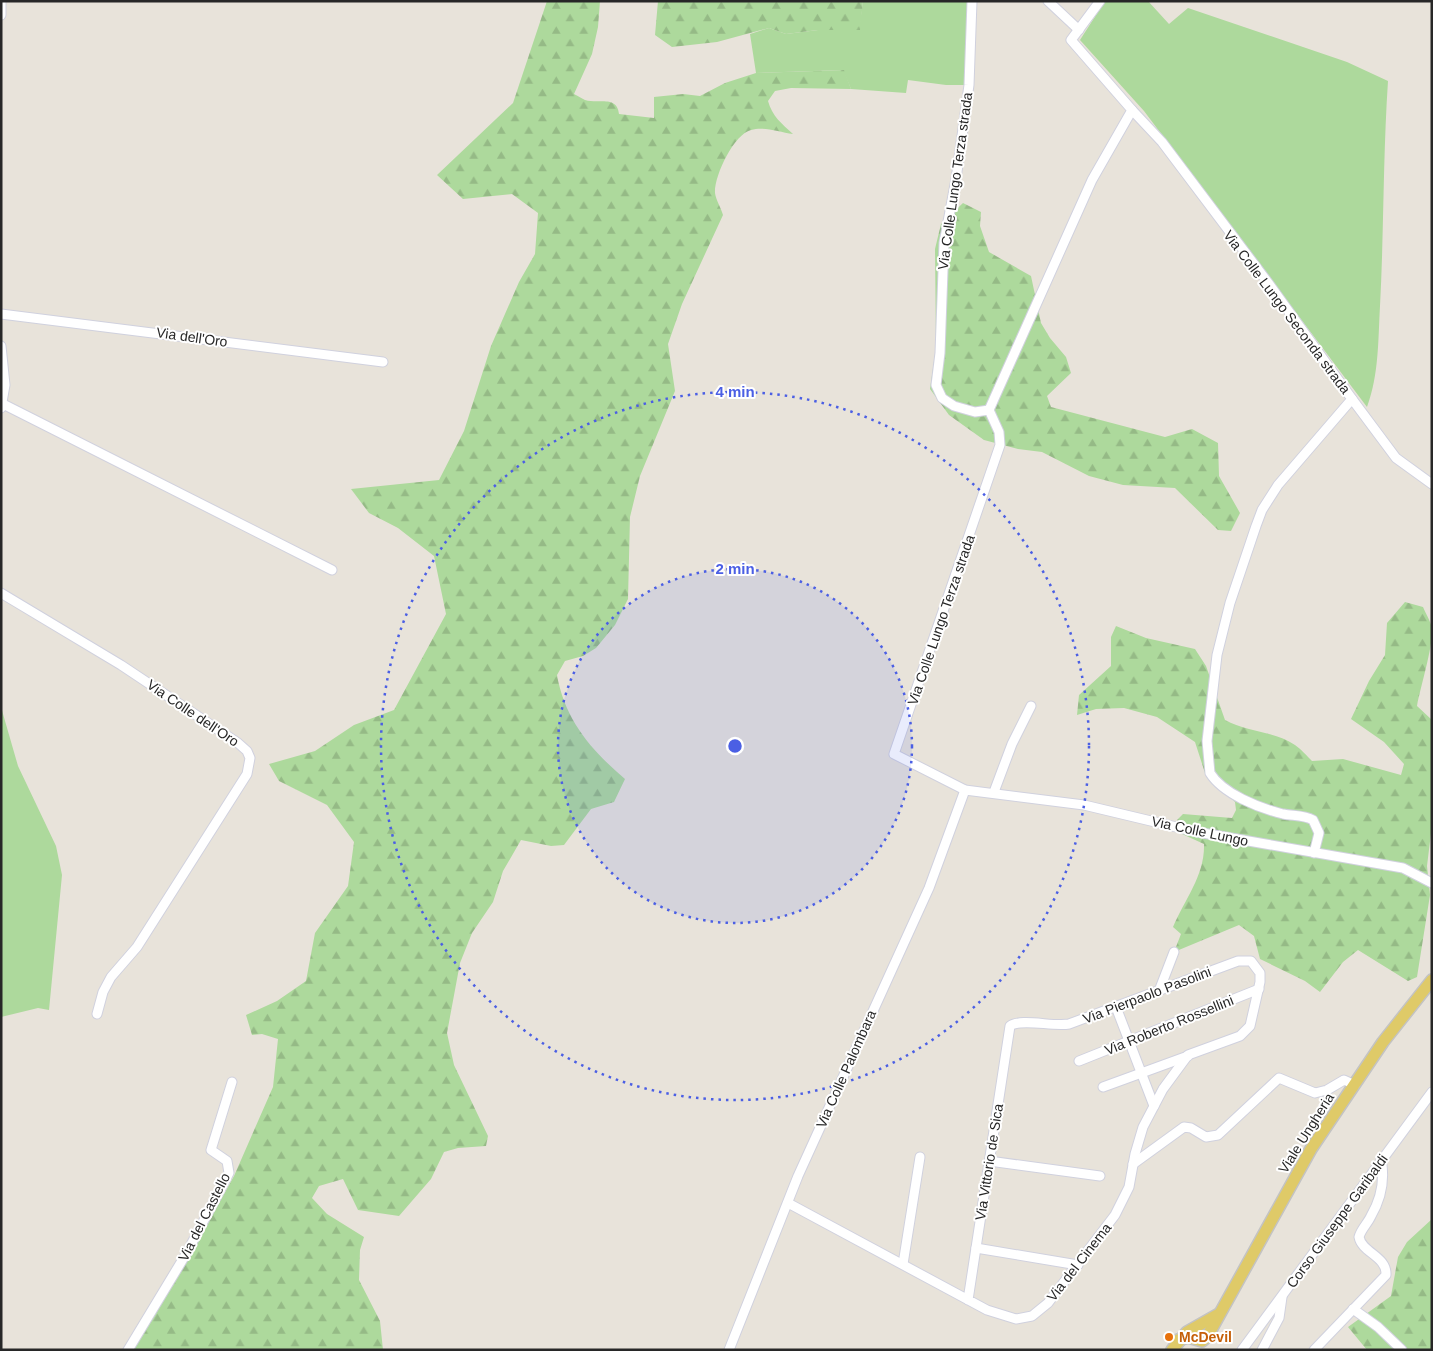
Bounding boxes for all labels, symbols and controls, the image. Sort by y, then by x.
street label: Via Colle Lungo Terza strada [935,91,975,271]
street label: Via Colle Lungo Seconda strada [1220,227,1354,397]
street label: Via dell'Oro [155,324,229,350]
text: 4 min [715,383,755,400]
street label: Via Colle Lungo Terza strada [904,532,978,707]
text: 2 min [715,560,755,577]
street label: Via Colle dell'Oro [144,676,242,750]
centre of rings [726,737,744,755]
street label: Via Colle Lungo [1150,813,1250,849]
street label: Via Pierpaolo Pasolini [1081,963,1213,1027]
street label: Via Roberto Rossellini [1102,992,1236,1058]
street label: Via Colle Palombara [813,1007,879,1130]
street label: Viale Ungheria [1275,1090,1337,1176]
street label: Via Vittorio de Sica [972,1102,1006,1221]
street label: Corso Giuseppe Garibaldi [1283,1151,1391,1291]
street label: Via del Castello [175,1170,233,1264]
street label: Via del Cinema [1044,1220,1115,1304]
place label: McDevil [1179,1329,1232,1345]
marker: McDevil [1163,1331,1175,1343]

